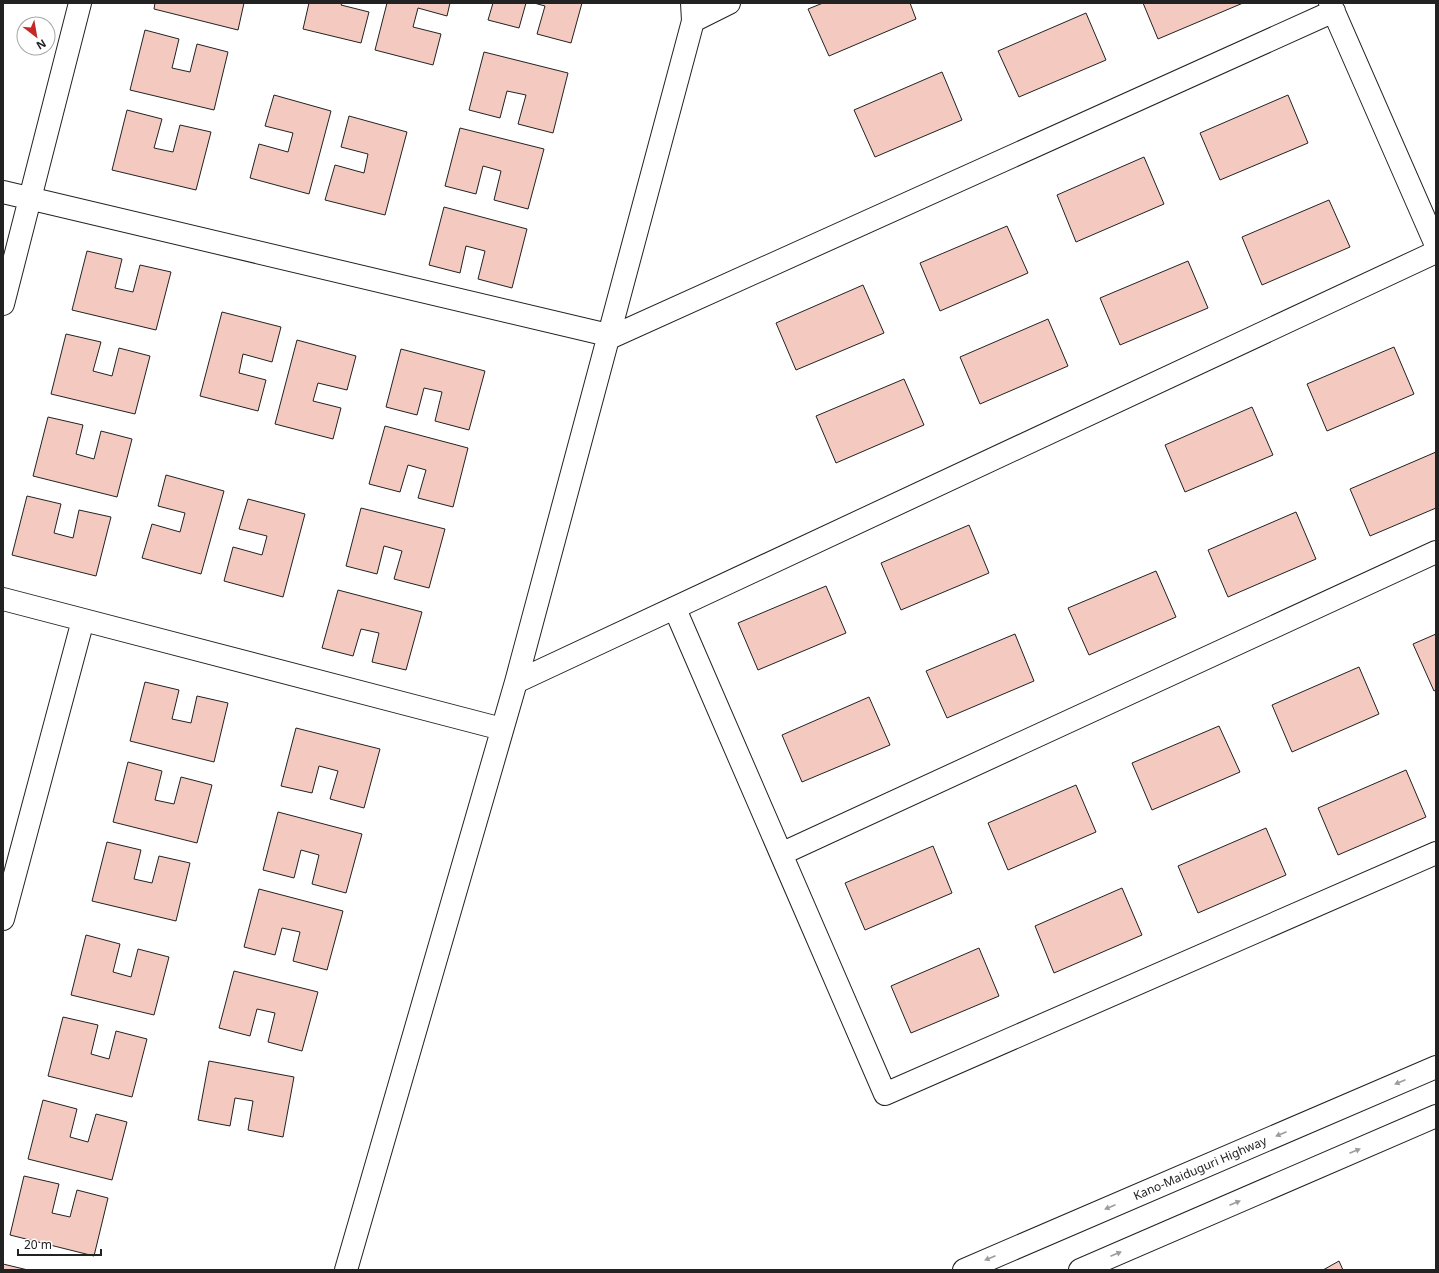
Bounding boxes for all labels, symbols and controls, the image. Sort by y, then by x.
north arrow [16,16,56,56]
text: N [34,36,49,54]
one-way arrow [1395,1079,1406,1085]
one-way arrow [1274,1131,1286,1137]
street label: Kano-Maiduguri Highway [1131,1132,1270,1204]
one-way arrow [1349,1148,1360,1154]
one-way arrow [1230,1200,1241,1206]
one-way arrow [1104,1204,1115,1210]
scale bar [18,1231,101,1257]
text: 20 m [24,1236,52,1253]
one-way arrow [1110,1251,1122,1258]
one-way arrow [984,1256,996,1262]

